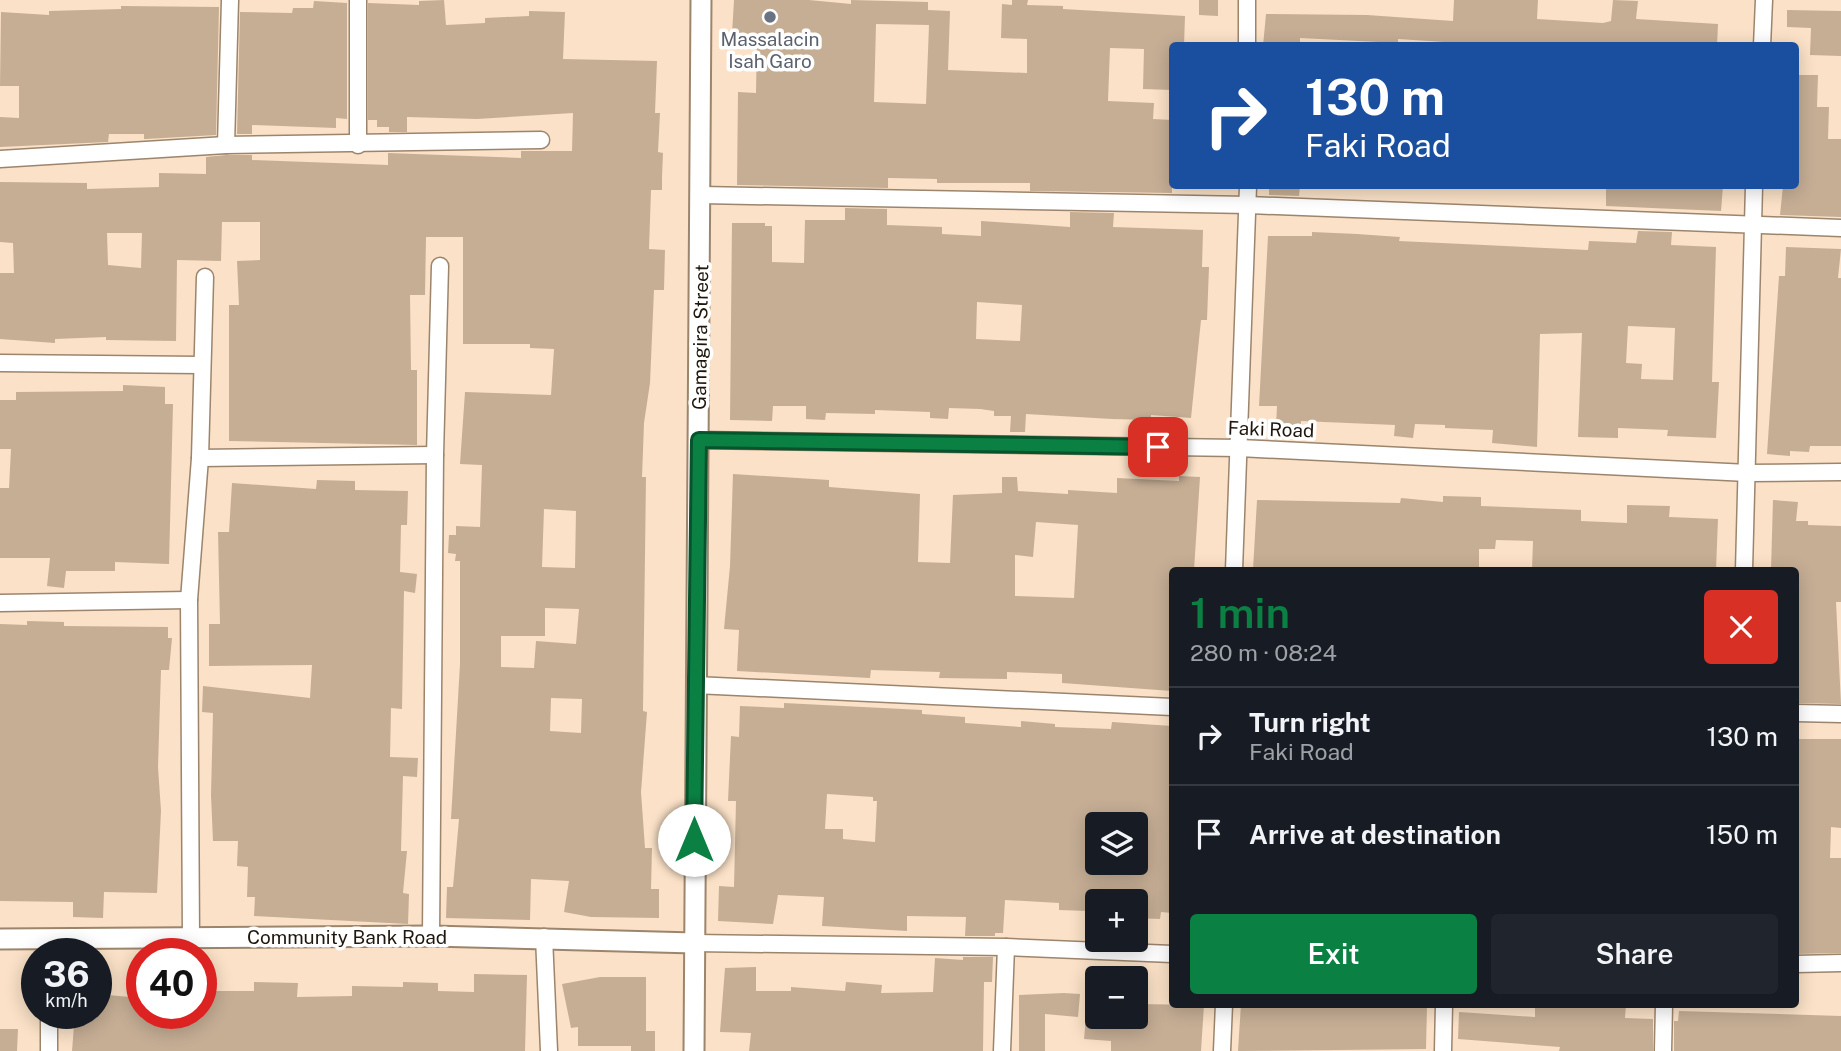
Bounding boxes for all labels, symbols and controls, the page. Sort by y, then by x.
marker: Massalacin Isah Garo [762,9,778,25]
place label: Massalacin Isah Garo [720,28,820,72]
text: 130 m [1305,68,1445,126]
icon: right [1190,70,1281,161]
text: Faki Road [1305,127,1451,164]
street label: Gamagira Street [688,264,712,410]
street label: Faki Road [1227,416,1315,442]
pin [1128,417,1188,477]
icon: arrive [1139,428,1177,466]
text: 1 min [1190,588,1290,637]
button: close [1704,590,1778,664]
text: 280 m · 08:24 [1190,639,1337,666]
text: Turn right [1249,707,1371,738]
icon: right [1190,717,1228,755]
text: 130 m [1706,721,1778,752]
text: Faki Road [1249,738,1354,765]
position arrow [657,803,731,877]
map controls [1085,812,1148,1029]
button: layers [1085,812,1148,875]
icon: arrive [1190,815,1228,853]
text: Arrive at destination [1249,819,1501,850]
text: 150 m [1706,819,1778,850]
button: + [1085,889,1148,952]
button: Exit [1190,914,1477,994]
button: Share [1491,914,1778,994]
street label: Community Bank Road [247,926,447,948]
speed limit sign: 40 [126,938,217,1029]
text: 36 [43,954,90,995]
button: − [1085,966,1148,1029]
text: km/h [45,990,88,1011]

